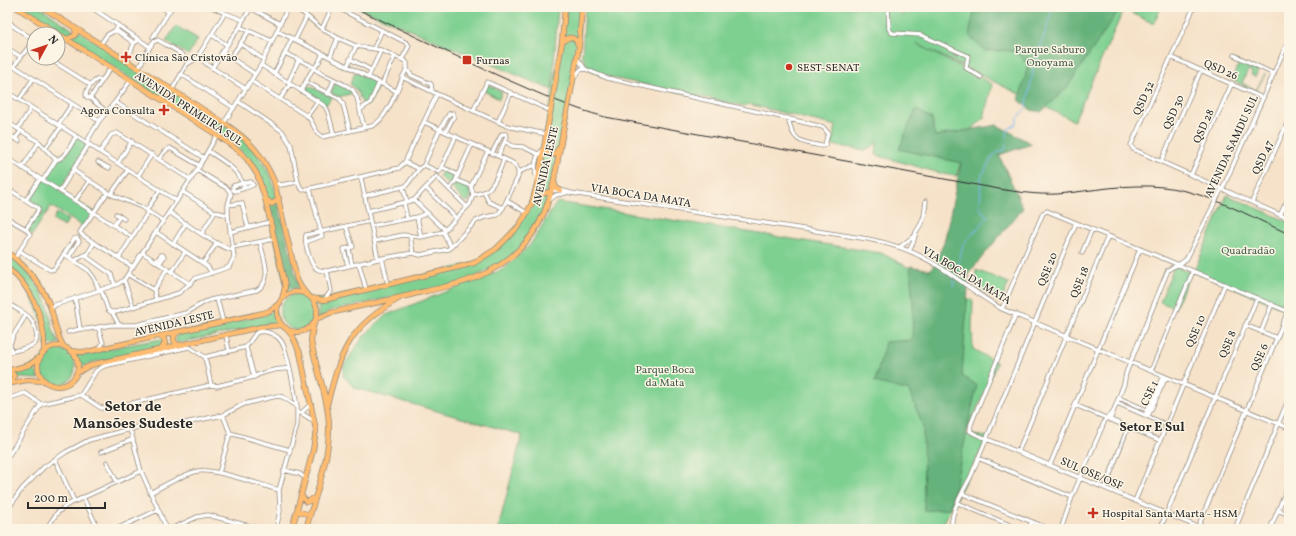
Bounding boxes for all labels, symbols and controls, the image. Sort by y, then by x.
north arrow [26,26,66,66]
text: N [44,33,61,48]
park label: Parque Saburo Onoyama [1015,43,1085,71]
marker: Clínica São Cristovão [120,51,132,63]
place label: Clínica São Cristovão [135,51,237,66]
marker: Furnas [461,54,473,66]
place label: Furnas [476,54,510,69]
street label: QSD 26 [1201,56,1240,84]
place label: SEST-SENAT [797,61,860,76]
marker: SEST-SENAT [784,62,794,72]
street label: AVENIDA PRIMEIRA SUL [131,69,245,150]
street label: QSD 32 [1130,79,1159,118]
street label: QSD 30 [1160,93,1189,132]
street label: AVENIDA SAMDU SUL [1202,93,1263,200]
place label: Agora Consulta [80,104,156,119]
marker: Agora Consulta [158,104,170,116]
street label: QSD 28 [1190,107,1219,146]
street label: AVENIDA LESTE [530,125,563,208]
street label: QSD 47 [1249,138,1278,177]
street label: VIA BOCA DA MATA [589,181,692,212]
street label: VIA BOCA DA MATA [919,244,1014,309]
park label: Quadradão [1221,244,1275,259]
street label: QSE 20 [1035,250,1062,289]
street label: QSE 18 [1067,264,1094,301]
street label: AVENIDA LESTE [133,308,216,341]
street label: QSE 10 [1183,313,1210,350]
street label: QSE 8 [1216,328,1241,361]
street label: QSE 6 [1248,341,1273,374]
park label: Parque Boca da Mata [635,363,695,391]
street label: CSE 1 [1138,379,1163,409]
district label: Setor de Mansões Sudeste [73,397,193,435]
district label: Setor E Sul [1119,419,1185,437]
street label: SUL OSE/OSF [1058,454,1125,494]
scale bar [28,484,105,510]
text: 200 m [34,491,68,507]
marker: Hospital Santa Marta - HSM [1087,507,1099,519]
place label: Hospital Santa Marta - HSM [1102,507,1238,522]

